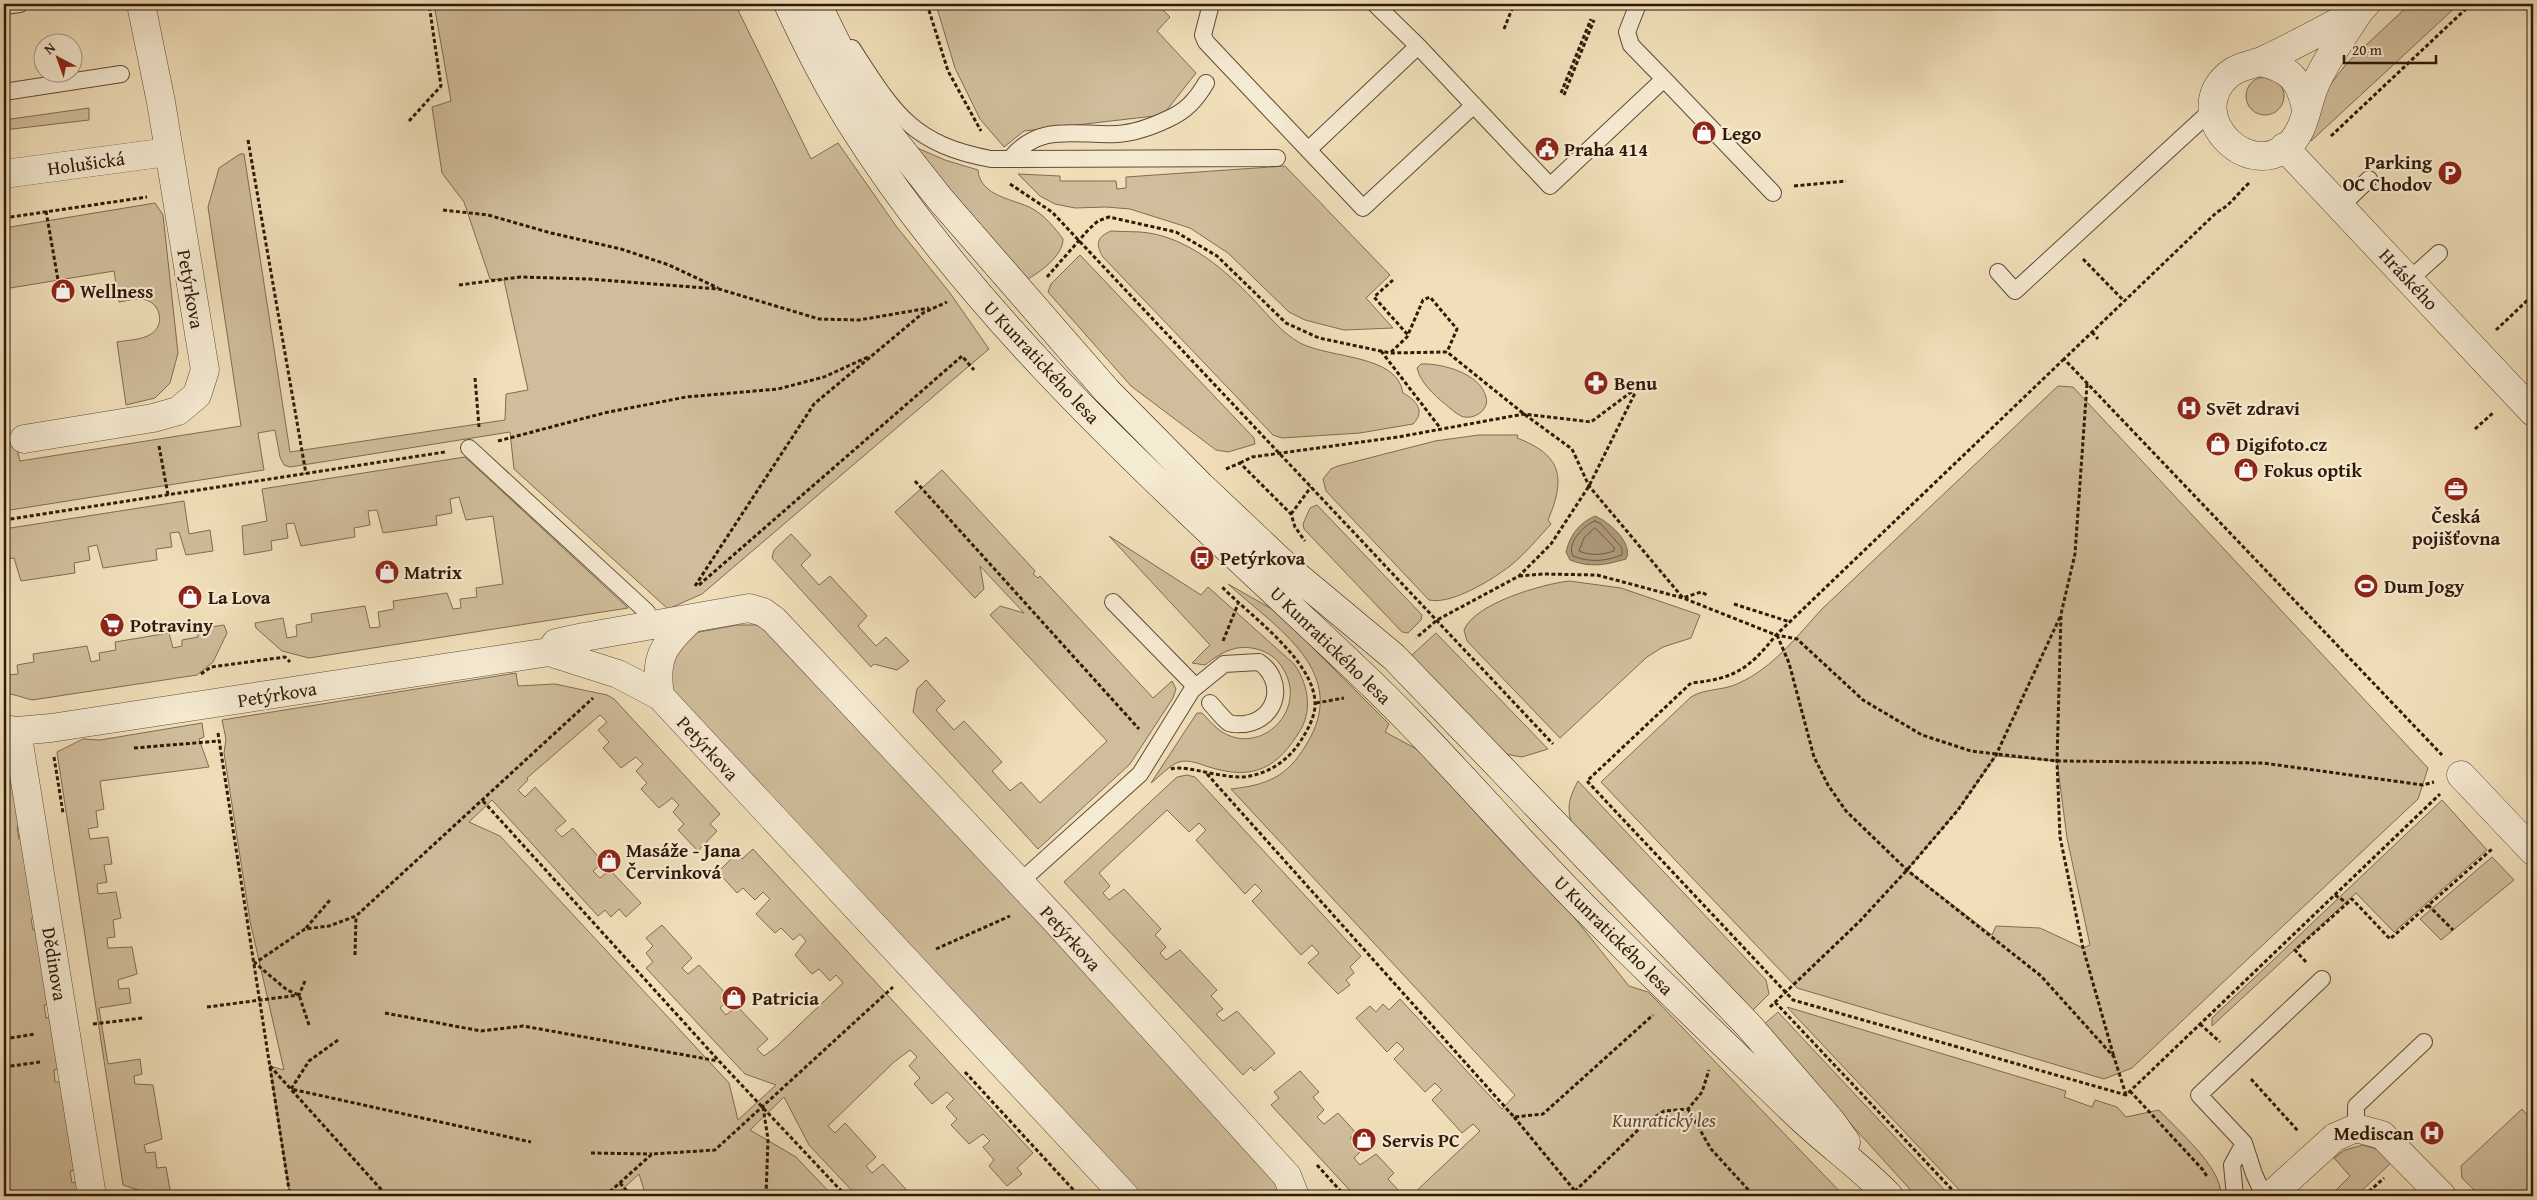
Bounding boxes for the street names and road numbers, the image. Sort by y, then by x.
street label: Holušická [46,144,126,182]
street label: Hráského [2373,242,2445,316]
street label: Petýrkova [170,247,212,331]
street label: U Kunratického lesa [977,294,1107,430]
street label: U Kunratického lesa [1264,579,1398,711]
street label: Petýrkova [235,674,319,714]
street label: Petýrkova [671,709,745,787]
street label: U Kunratického lesa [1548,869,1680,1001]
street label: Petýrkova [1034,899,1108,977]
street label: Dědinova [35,925,75,1003]

